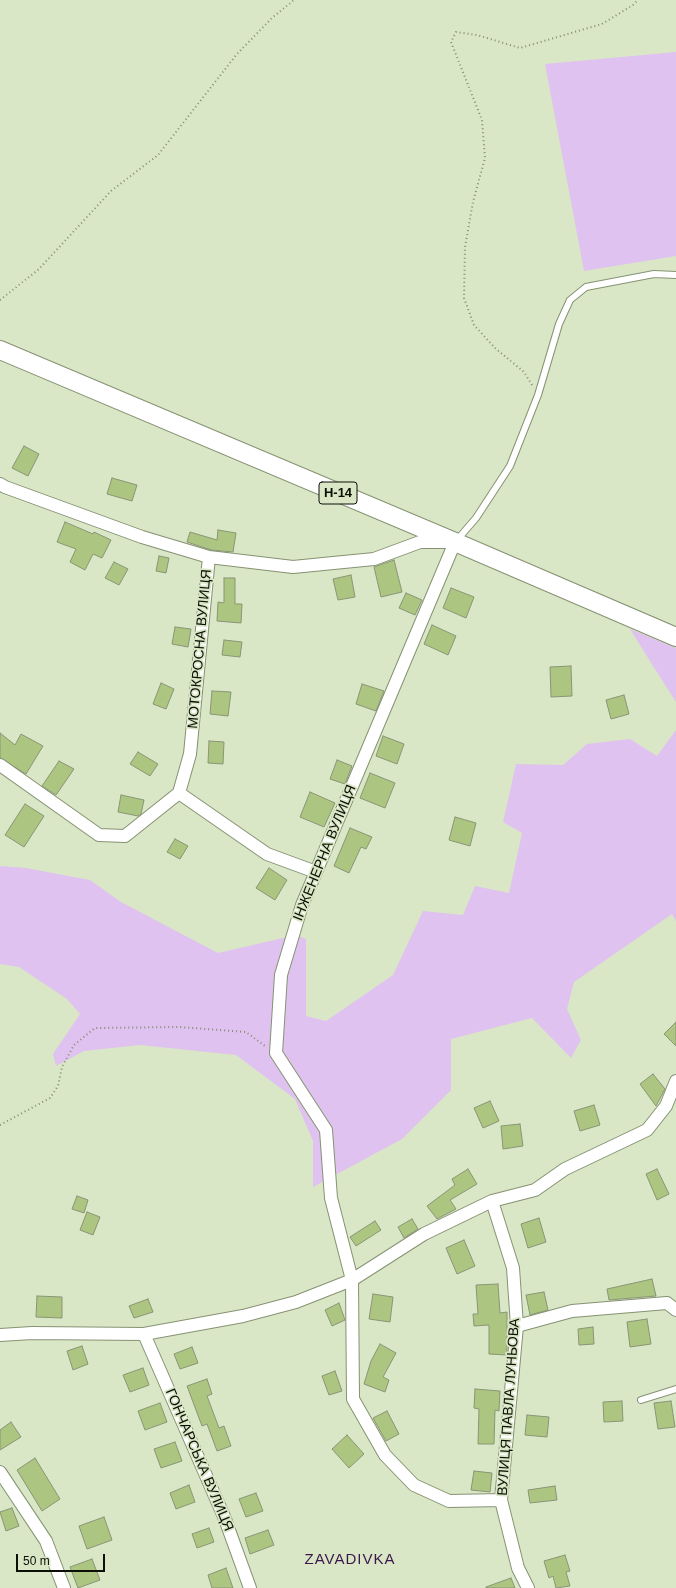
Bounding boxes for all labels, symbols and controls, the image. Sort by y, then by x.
road number: Н-14 [319,482,357,504]
street label: МОТОКРОСНА ВУЛИЦЯ [185,569,215,729]
street label: ІНЖЕНЕРНА ВУЛИЦЯ [290,782,360,924]
street label: ВУЛИЦЯ ПАВЛА ЛУНЬОВА [494,1318,524,1496]
street label: ГОНЧАРСЬКА ВУЛИЦЯ [161,1386,237,1534]
scale bar [18,1546,107,1572]
district label: ZAVADIVKA [305,1551,395,1569]
text: 50 m [23,1554,50,1568]

